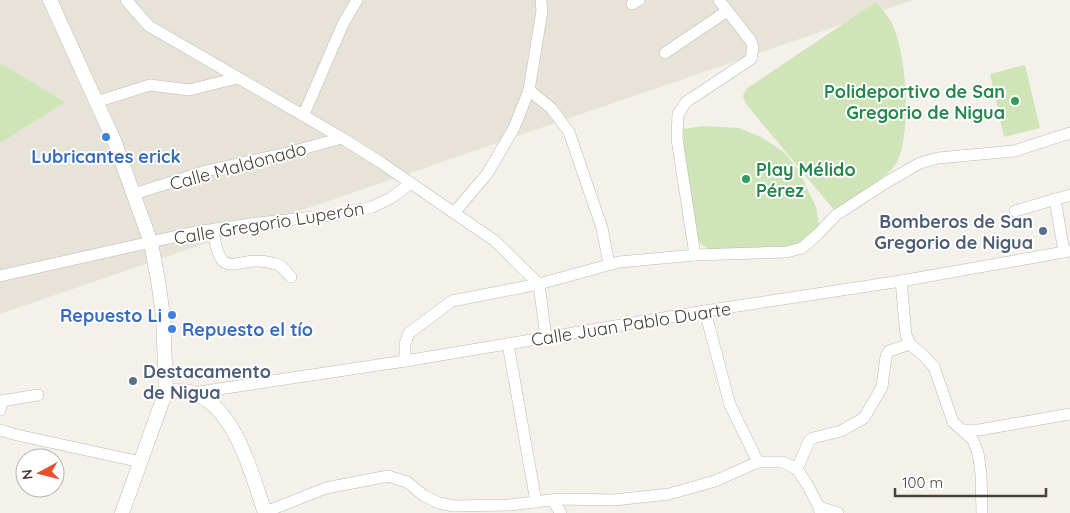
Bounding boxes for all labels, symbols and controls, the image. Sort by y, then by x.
place label: Polideportivo de San Gregorio de Nigua [824,80,1005,124]
marker: Polideportivo de San Gregorio de Nigua [1009,95,1021,107]
marker: Lubricantes erick [100,131,112,143]
street label: Calle Maldonado [167,137,309,195]
place label: Lubricantes erick [31,145,181,168]
place label: Play Mélido Pérez [756,158,856,202]
marker: Play Mélido Pérez [740,173,752,185]
street label: Calle Gregorio Luperón [172,197,366,249]
place label: Bomberos de San Gregorio de Nigua [874,210,1033,254]
marker: Bomberos de San Gregorio de Nigua [1037,225,1049,237]
street label: Calle Juan Pablo Duarte [529,297,733,351]
place label: Repuesto Li [60,304,162,327]
marker: Repuesto Li [166,309,178,321]
place label: Repuesto el tío [182,318,313,341]
marker: Repuesto el tío [166,323,178,335]
place label: Destacamento de Nigua [143,360,271,404]
marker: Destacamento de Nigua [127,375,139,387]
north arrow [15,448,65,498]
scale bar [895,466,1046,498]
text: N [18,468,37,481]
text: 100 m [902,473,943,492]

